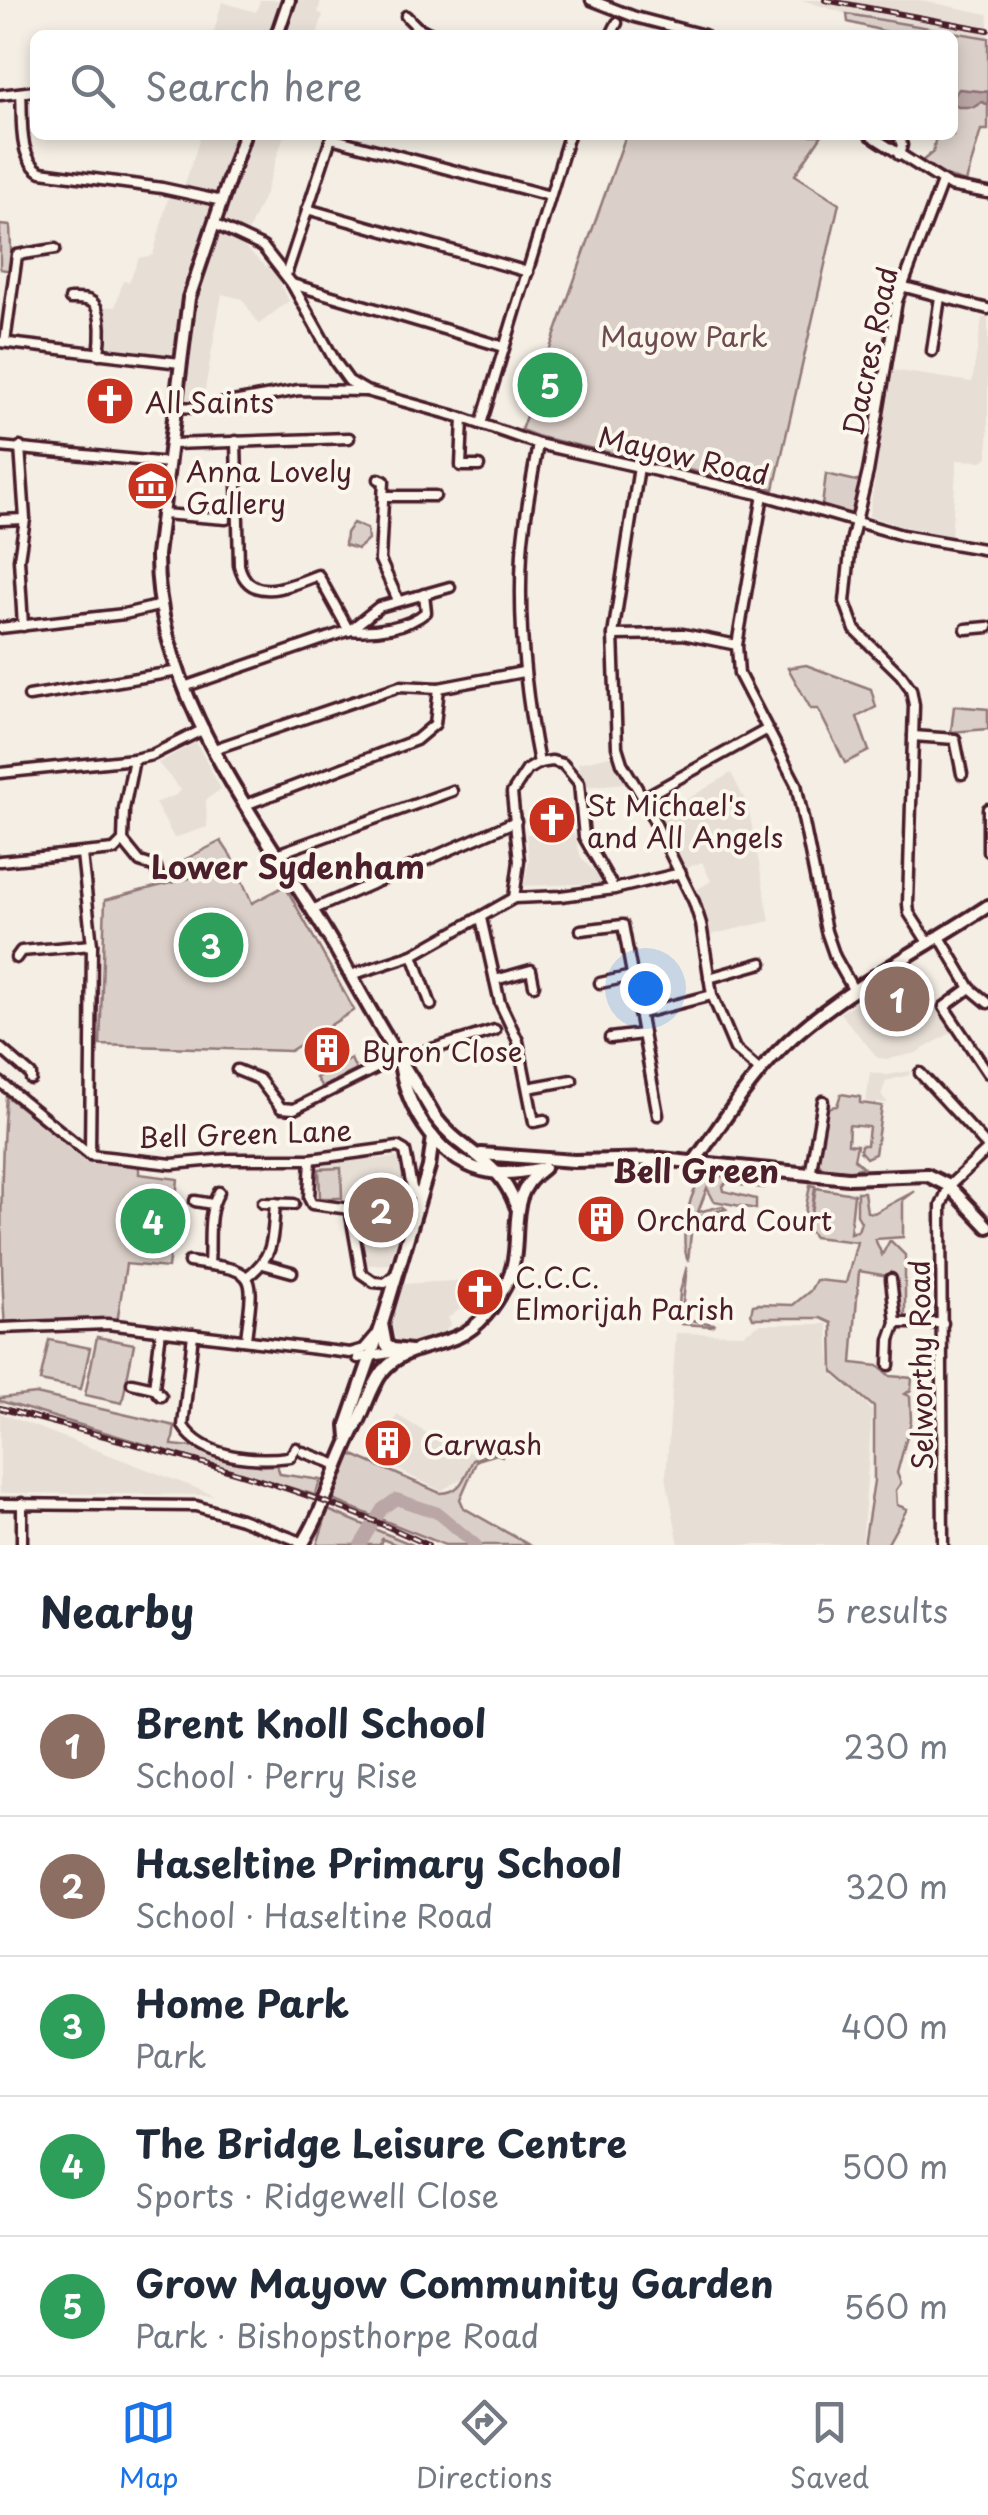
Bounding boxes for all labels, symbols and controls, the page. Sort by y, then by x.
search box [30,30,958,140]
text: Search here [145,57,362,114]
icon: search [65,58,120,113]
street label: Dacres Road [830,263,908,439]
park label: Mayow Park [600,314,768,357]
pin: 5 [518,348,582,422]
church icon: All Saints [84,375,136,427]
place label: All Saints [145,380,274,423]
street label: Mayow Road [594,414,774,496]
place label: Anna Lovely Gallery [186,449,352,524]
museum icon: Anna Lovely Gallery [125,460,177,512]
place label: St Michael's and All Angels [587,783,783,858]
church icon: St Michael's and All Angels [526,794,578,846]
district label: Lower Sydenham [151,842,425,890]
pin: 3 [178,908,244,982]
pin: 1 [864,962,930,1036]
your location [620,963,671,1014]
building icon: Byron Close [301,1024,353,1076]
place label: Byron Close [362,1029,523,1072]
street label: Bell Green Lane [137,1108,353,1158]
district label: Bell Green [613,1146,779,1194]
pin: 2 [348,1172,414,1248]
pin: 4 [120,1184,186,1258]
building icon: Orchard Court [575,1193,627,1245]
place label: Orchard Court [636,1198,832,1241]
place label: C.C.C. Elmorijah Parish [515,1255,735,1330]
street label: Selworthy Road [897,1259,943,1471]
church icon: C.C.C. Elmorijah Parish [454,1266,506,1318]
building icon: Carwash [362,1417,414,1469]
place label: Carwash [423,1422,542,1465]
text: Nearby [40,1579,194,1642]
text: 5 results [815,1586,948,1634]
text: Brent Knoll School [135,1694,486,1751]
text: 1 [65,1722,80,1770]
text: 230 m [843,1722,948,1770]
text: School · Perry Rise [135,1751,417,1799]
text: Haseltine Primary School [135,1834,622,1891]
text: 2 [61,1862,84,1910]
text: 320 m [845,1862,948,1910]
text: School · Haseltine Road [135,1891,494,1939]
text: Home Park [135,1974,349,2031]
text: 3 [62,2002,83,2050]
text: 400 m [841,2002,948,2050]
text: Park [135,2031,207,2079]
text: The Bridge Leisure Centre [135,2114,627,2171]
text: 4 [62,2142,83,2190]
text: 500 m [842,2142,948,2190]
text: Sports · Ridgewell Close [135,2171,499,2219]
text: Grow Mayow Community Garden [135,2254,774,2311]
text: 5 [62,2282,83,2330]
text: 560 m [844,2282,948,2330]
text: Park · Bishopsthorpe Road [135,2311,539,2359]
tab: Map [119,2395,179,2498]
tab: Directions [416,2395,552,2498]
tab: Saved [790,2395,869,2498]

